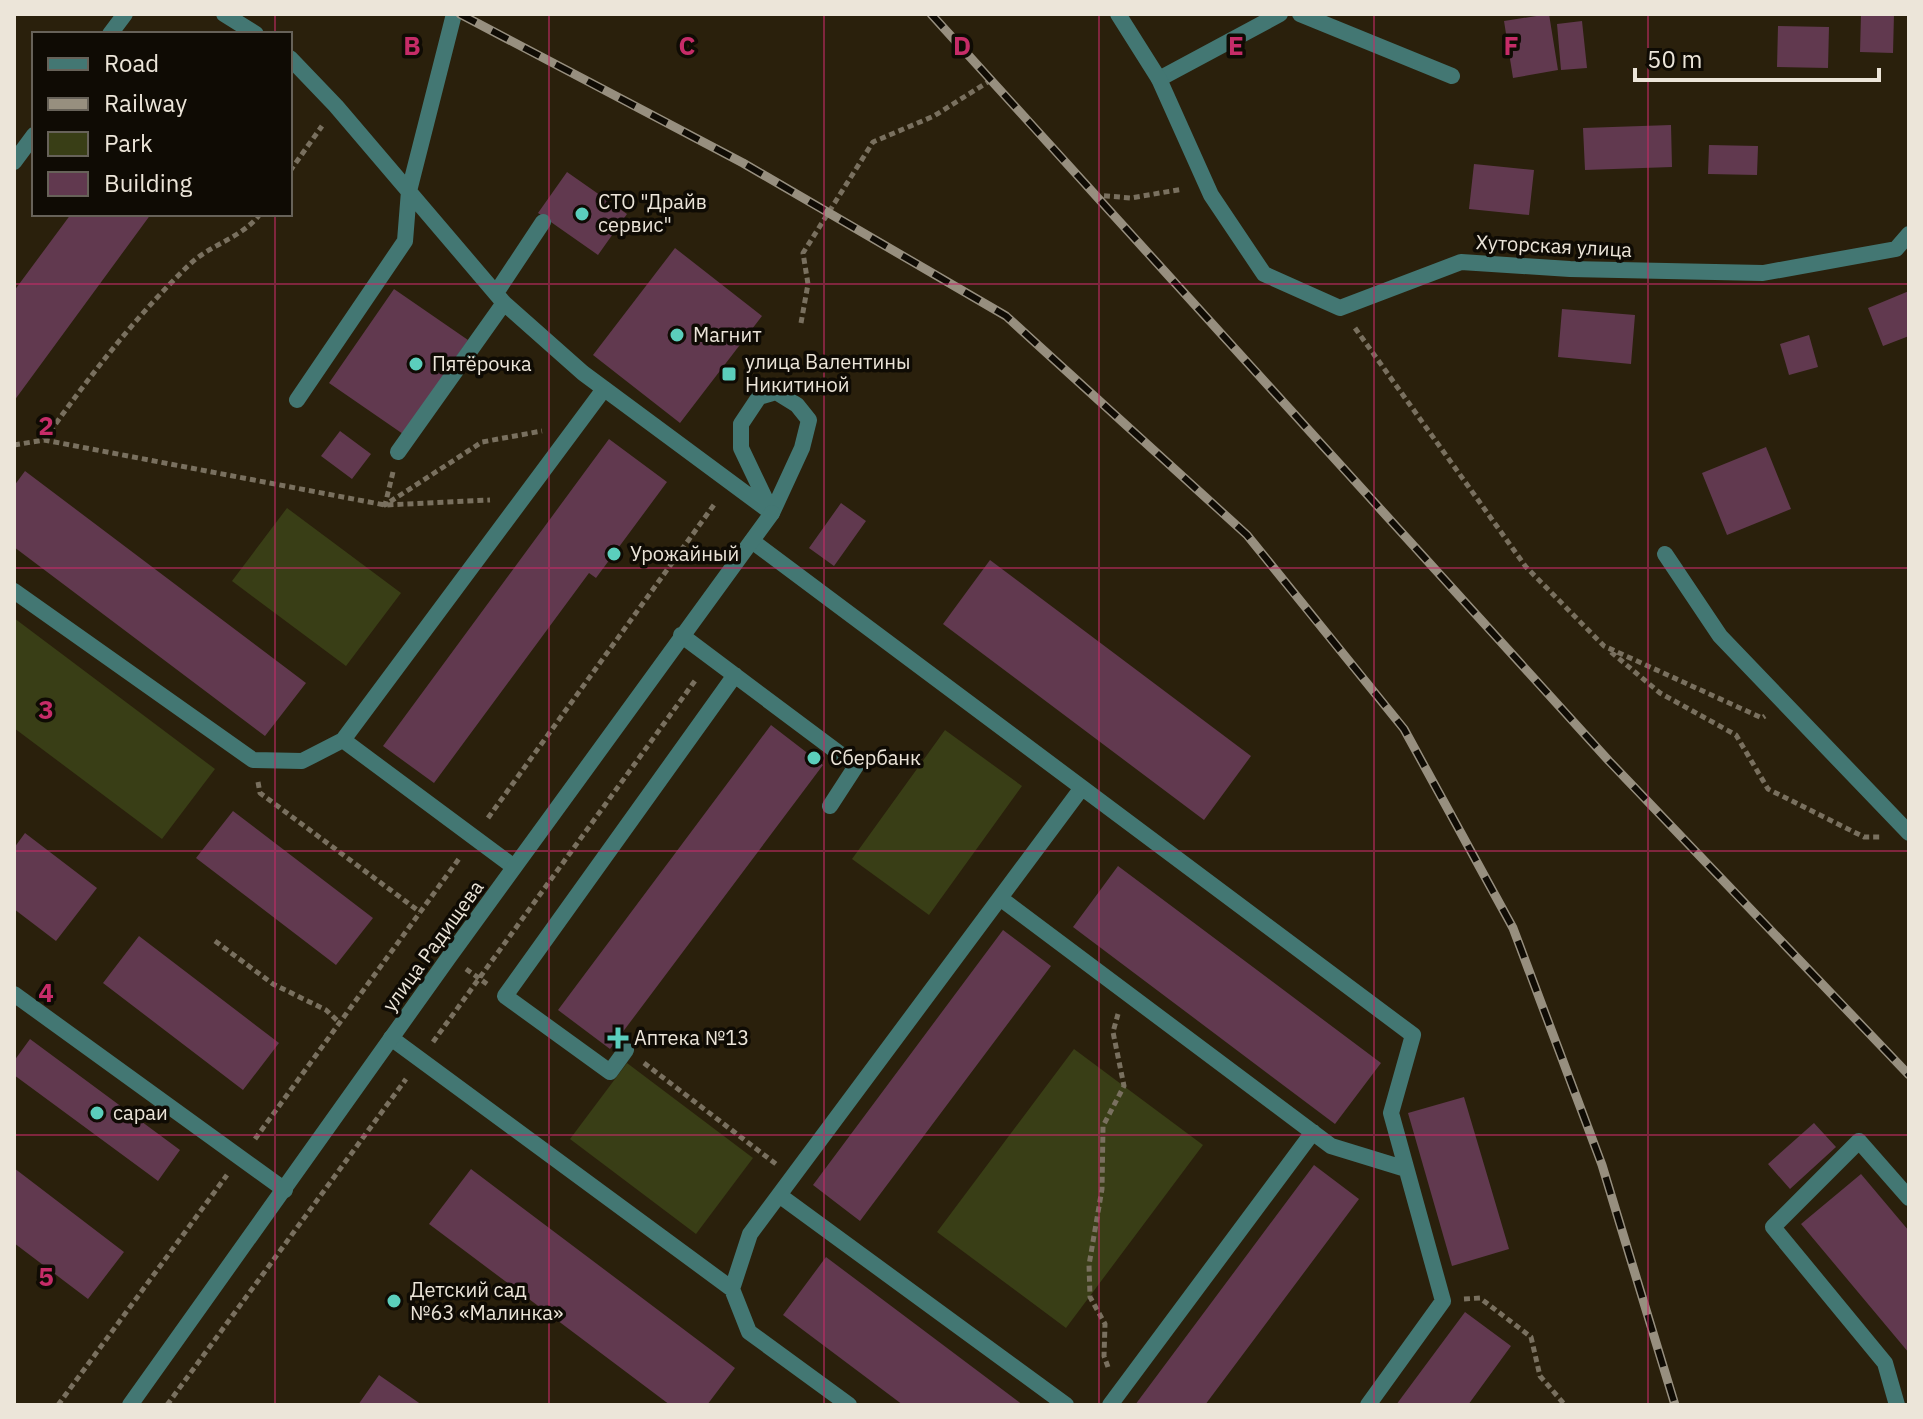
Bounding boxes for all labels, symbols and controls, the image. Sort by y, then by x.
text: B [403,28,421,62]
text: C [679,28,696,62]
text: D [953,28,971,62]
text: E [1228,28,1244,62]
text: F [1503,28,1519,62]
legend [32,32,292,216]
scale bar [1635,32,1879,82]
text: 50 m [1647,43,1702,75]
text: Road [104,47,159,79]
text: Railway [104,87,187,119]
text: Park [104,127,153,159]
text: Building [104,167,192,199]
place label: СТО "Драйв сервис" [598,188,707,238]
marker: СТО "Драйв сервис" [573,205,591,223]
street label: Хуторская улица [1475,228,1633,263]
place label: Магнит [693,321,762,348]
marker: Магнит [668,326,686,344]
place label: улица Валентины Никитиной [745,348,911,398]
place label: Пятёрочка [432,350,532,377]
marker: Пятёрочка [407,355,425,373]
marker: улица Валентины Никитиной [720,365,738,383]
text: 2 [38,408,54,442]
place label: Урожайный [630,540,739,567]
marker: Урожайный [605,545,623,563]
text: 3 [38,692,54,726]
place label: Сбербанк [830,744,921,771]
marker: Сбербанк [805,749,823,767]
street label: улица Радищева [376,874,490,1017]
text: 4 [38,975,54,1009]
place label: Аптека №13 [634,1024,749,1051]
marker: Аптека №13 [609,1029,627,1047]
place label: сараи [113,1099,168,1126]
marker: сараи [88,1104,106,1122]
text: 5 [38,1259,54,1293]
place label: Детский сад №63 «Малинка» [410,1276,563,1326]
marker: Детский сад №63 «Малинка» [385,1292,403,1310]

